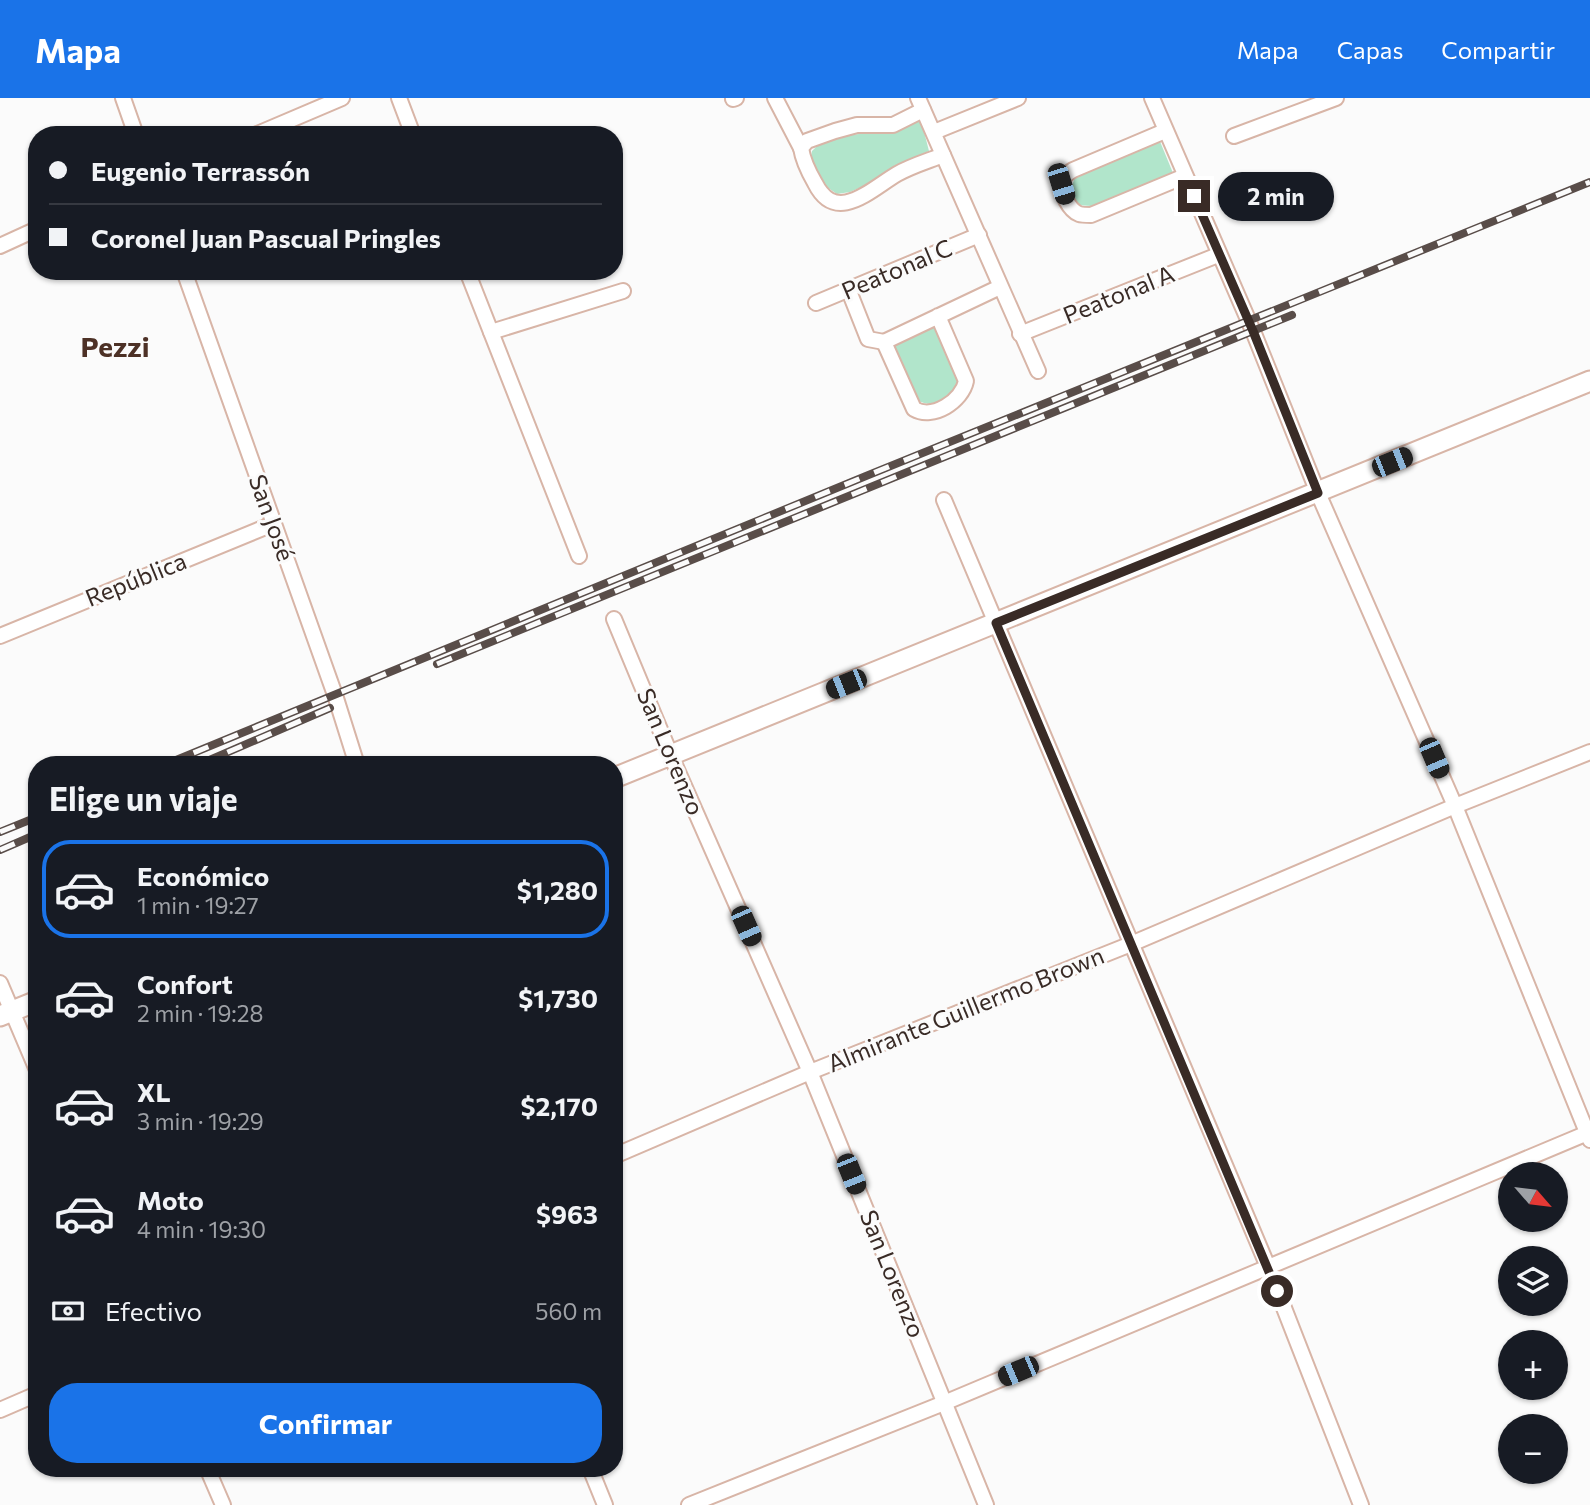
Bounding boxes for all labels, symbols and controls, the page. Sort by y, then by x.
text: Mapa [35,29,121,70]
text: Mapa [1237,35,1299,64]
text: Capas [1337,35,1403,64]
text: Compartir [1441,35,1555,64]
text: Eugenio Terrassón [91,155,310,186]
car [1045,161,1078,207]
callout: 2 min [1218,172,1334,220]
route end [1178,180,1210,212]
text: 2 min [1247,182,1305,210]
text: Coronel Juan Pascual Pringles [91,222,441,253]
street label: Peatonal C [837,232,956,305]
street label: Peatonal A [1059,258,1178,329]
district label: Pezzi [80,329,150,363]
car [1369,444,1416,480]
street label: San José [243,470,301,565]
street label: República [81,545,190,612]
car [823,666,870,702]
street label: San Lorenzo [632,684,711,819]
car [1417,735,1452,781]
text: Elige un viaje [49,778,238,818]
icon: car [53,858,116,921]
text: Económico [137,860,269,891]
text: $1,280 [517,874,598,905]
text: 1 min · 19:27 [137,891,259,919]
car [728,903,765,949]
street label: Almirante Guillermo Brown [823,940,1108,1077]
icon: car [53,966,116,1029]
text: Confort [137,968,233,999]
text: $1,730 [518,982,598,1013]
text: 2 min · 19:28 [137,999,263,1027]
icon: car [53,1074,116,1137]
text: XL [137,1076,171,1107]
text: $2,170 [521,1090,598,1121]
text: 3 min · 19:29 [137,1107,264,1135]
car [834,1151,869,1197]
north arrow [1498,1162,1568,1232]
map controls [1498,1162,1568,1484]
icon: car [53,1182,116,1245]
text: Moto [137,1184,204,1215]
text: $963 [536,1198,598,1229]
street label: San Lorenzo [855,1205,932,1341]
text: 4 min · 19:30 [137,1215,266,1243]
button: layers [1498,1246,1568,1316]
route start [1261,1275,1293,1307]
icon: cash [49,1292,87,1330]
text: Efectivo [105,1295,202,1326]
text: 560 m [535,1297,602,1325]
button: + [1498,1330,1568,1400]
car [995,1353,1042,1389]
button: Confirmar [49,1383,602,1463]
button: − [1498,1414,1568,1484]

